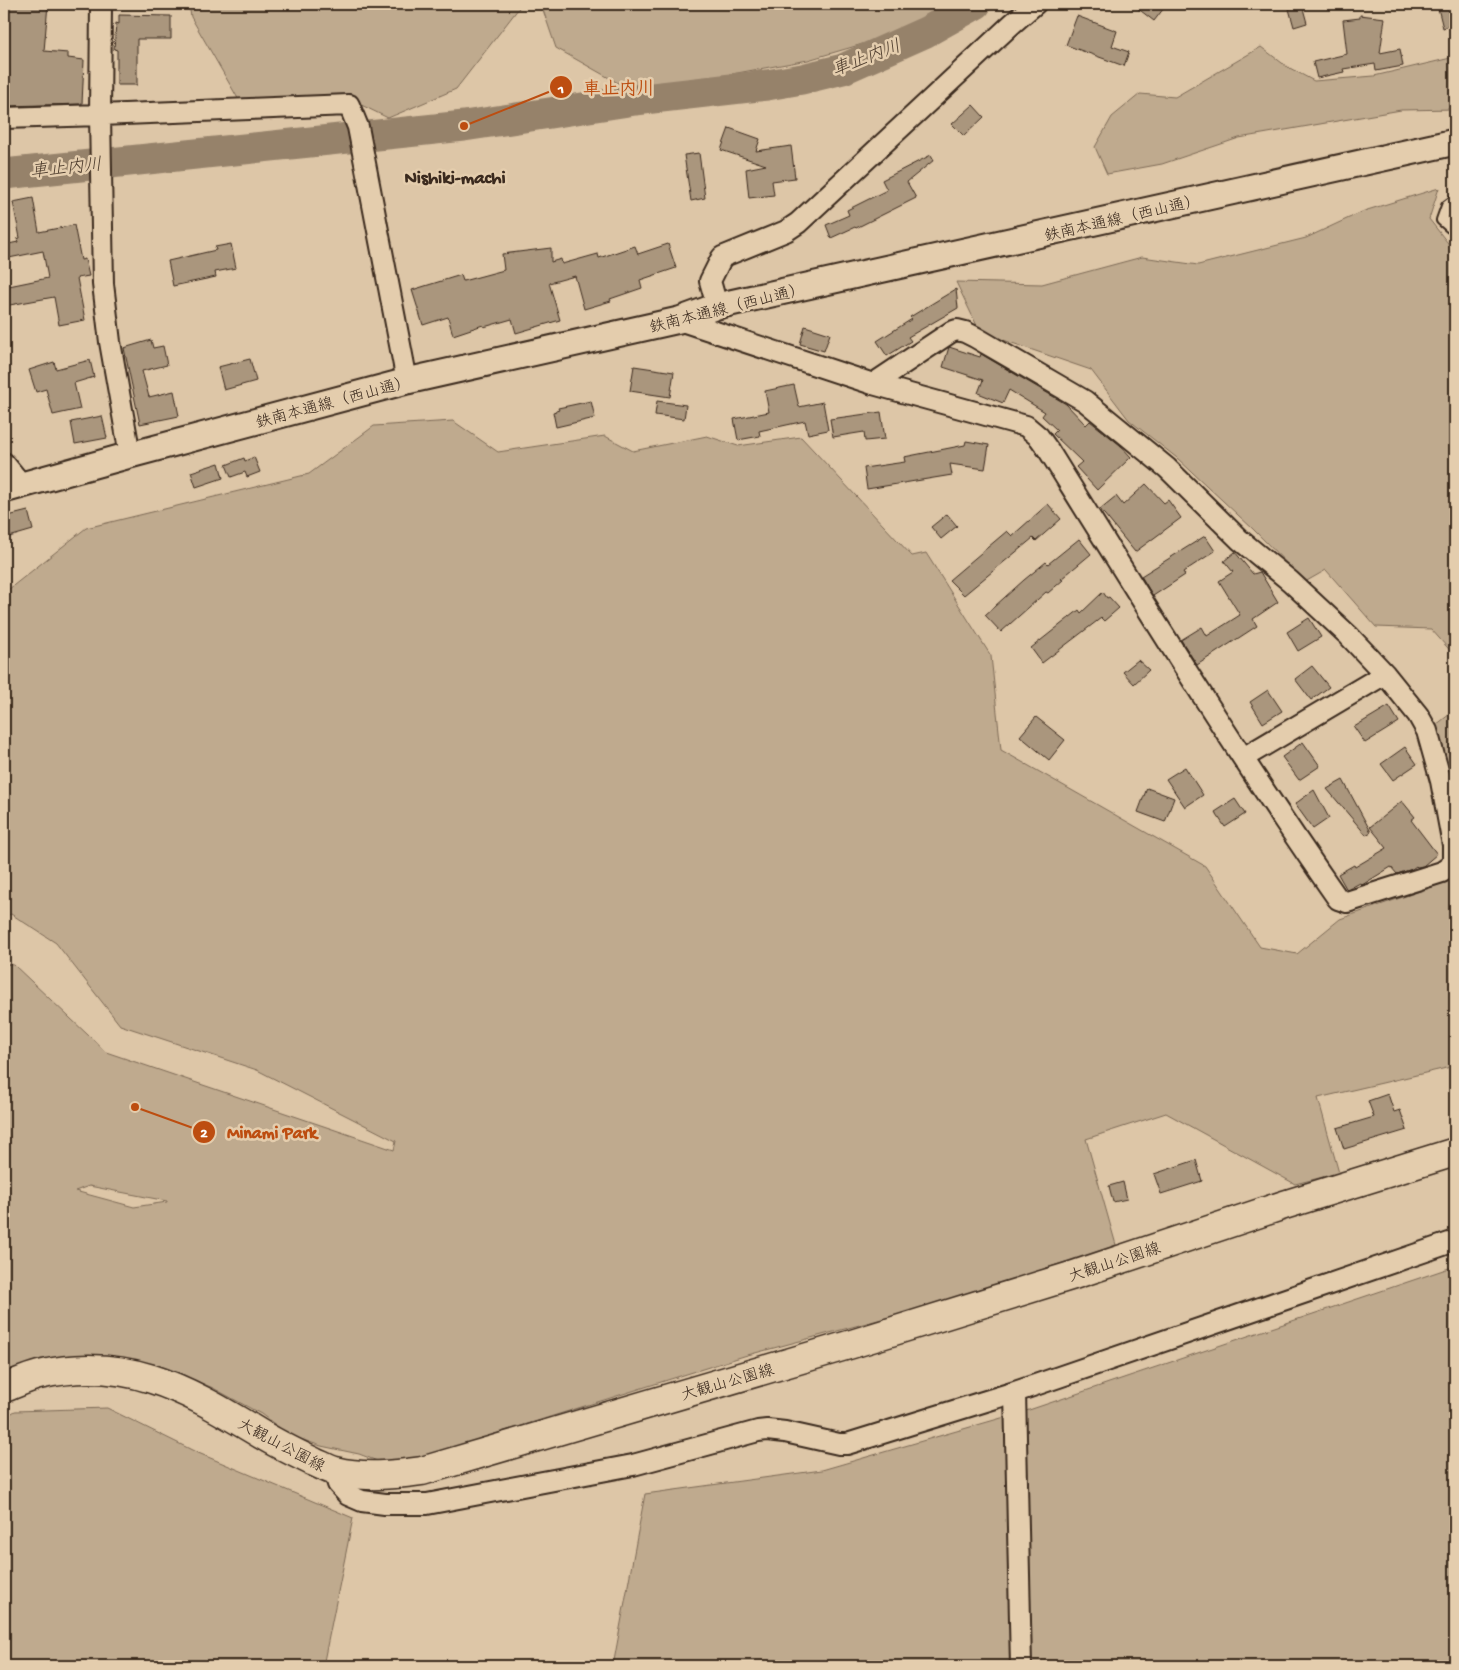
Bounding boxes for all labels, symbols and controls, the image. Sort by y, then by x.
water label: 車止内川 [829,36,904,82]
callout: 車止内川 [548,71,665,104]
text: 車止内川 [583,79,655,101]
text: 1 [557,81,564,99]
water label: 車止内川 [29,154,103,184]
district label: Nishiki-machi [404,168,506,191]
street label: 鉄南本通線（西山通） [1042,191,1203,248]
street label: 鉄南本通線（西山通） [647,280,808,339]
street label: 鉄南本通線（西山通） [254,373,414,434]
callout: Minami Park [192,1115,327,1148]
text: Minami Park [227,1124,319,1145]
text: 2 [200,1125,208,1143]
street label: 大観山公園線 [1066,1239,1164,1288]
street label: 大観山公園線 [679,1360,777,1407]
street label: 大観山公園線 [234,1414,328,1478]

